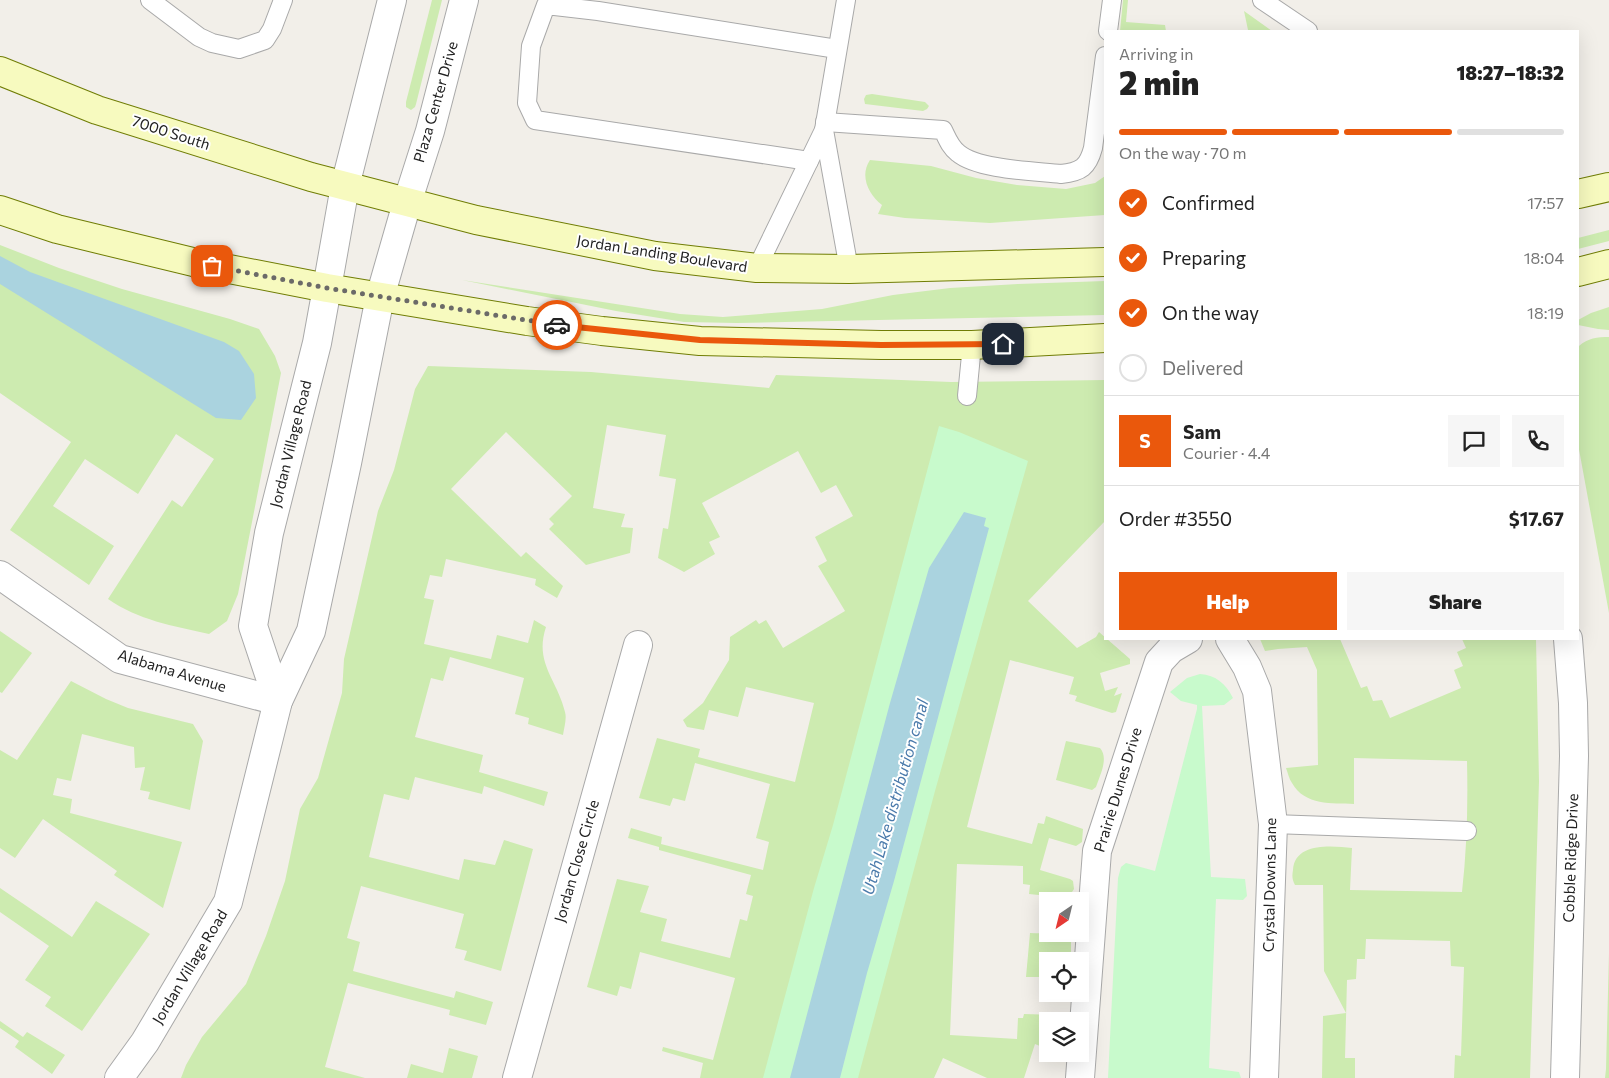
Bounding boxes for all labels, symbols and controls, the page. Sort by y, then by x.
street label: Plaza Center Drive [409,39,461,164]
text: Arriving in [1119,44,1193,63]
text: 18:27–18:32 [1456,61,1564,84]
text: 2 min [1119,62,1199,102]
street label: 7000 South [130,111,213,153]
text: On the way · 70 m [1119,143,1246,162]
icon: check [1119,189,1147,217]
text: Confirmed [1162,191,1255,214]
text: 17:57 [1527,193,1564,212]
street label: Jordan Landing Boulevard [576,231,749,275]
icon: check [1119,244,1147,272]
pin [191,245,233,287]
text: Preparing [1162,246,1246,269]
text: 18:04 [1524,248,1564,267]
icon: bag [198,252,226,280]
icon: check [1119,299,1147,327]
courier [532,300,582,350]
text: On the way [1162,301,1259,324]
text: 18:19 [1527,303,1564,322]
icon: car [543,311,571,339]
pin [982,323,1024,365]
icon: home [989,330,1017,358]
text: Delivered [1162,356,1243,379]
street label: Jordan Village Road [266,378,315,509]
button: chat [1448,415,1500,467]
button: phone [1512,415,1564,467]
text: Sam [1183,420,1221,443]
text: S [1139,429,1151,452]
text: Courier · 4.4 [1183,443,1270,462]
text: Order #3550 [1119,507,1232,530]
text: $17.67 [1509,507,1564,530]
button: Help [1119,572,1337,630]
button: Share [1347,572,1564,630]
street label: Alabama Avenue [116,645,229,695]
water label: Utah Lake distribution canal [857,696,932,897]
street label: Prairie Dunes Drive [1090,725,1145,854]
street label: Cobble Ridge Drive [1559,793,1581,923]
street label: Jordan Close Circle [550,797,602,924]
street label: Crystal Downs Lane [1259,818,1279,952]
north arrow [1039,892,1089,942]
map controls [1039,892,1089,1062]
street label: Jordan Village Road [148,906,230,1027]
button: locate [1039,952,1089,1002]
button: layers [1039,1012,1089,1062]

